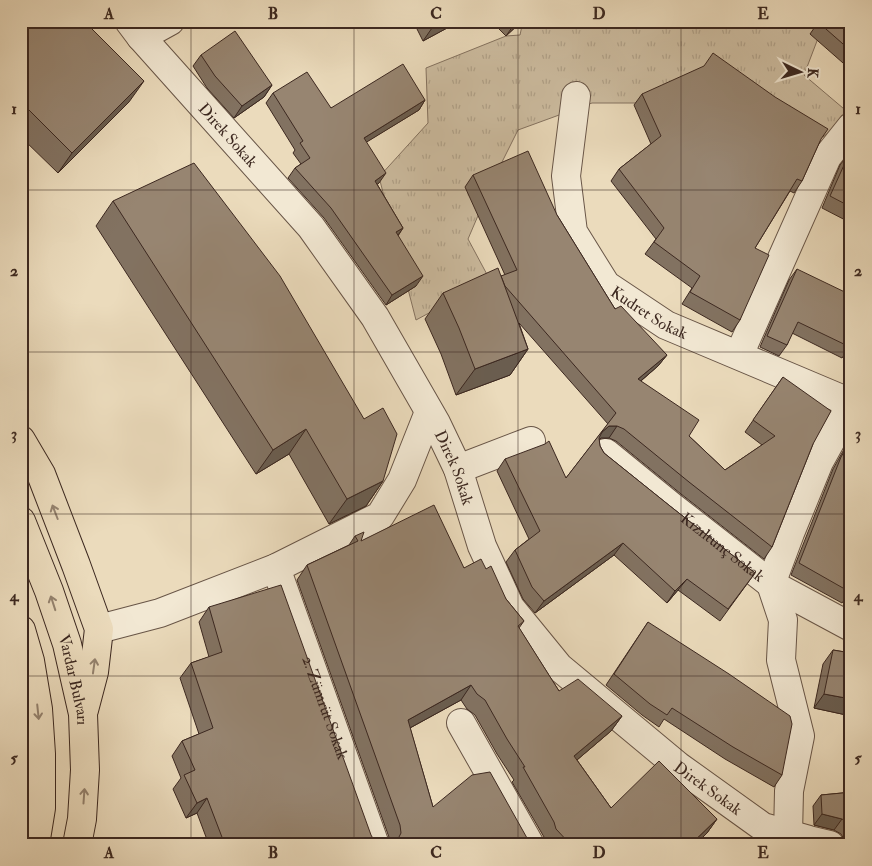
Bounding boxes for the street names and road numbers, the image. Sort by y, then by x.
street label: Direk Sokak [194,99,262,172]
street label: Kudret Sokak [607,282,691,344]
street label: Direk Sokak [430,427,478,508]
street label: Kızıltunç Sokak [676,508,769,587]
street label: Vardar Bulvarı [53,632,92,726]
street label: 2. Zümrüt Sokak [297,653,353,762]
street label: Direk Sokak [670,757,746,820]

